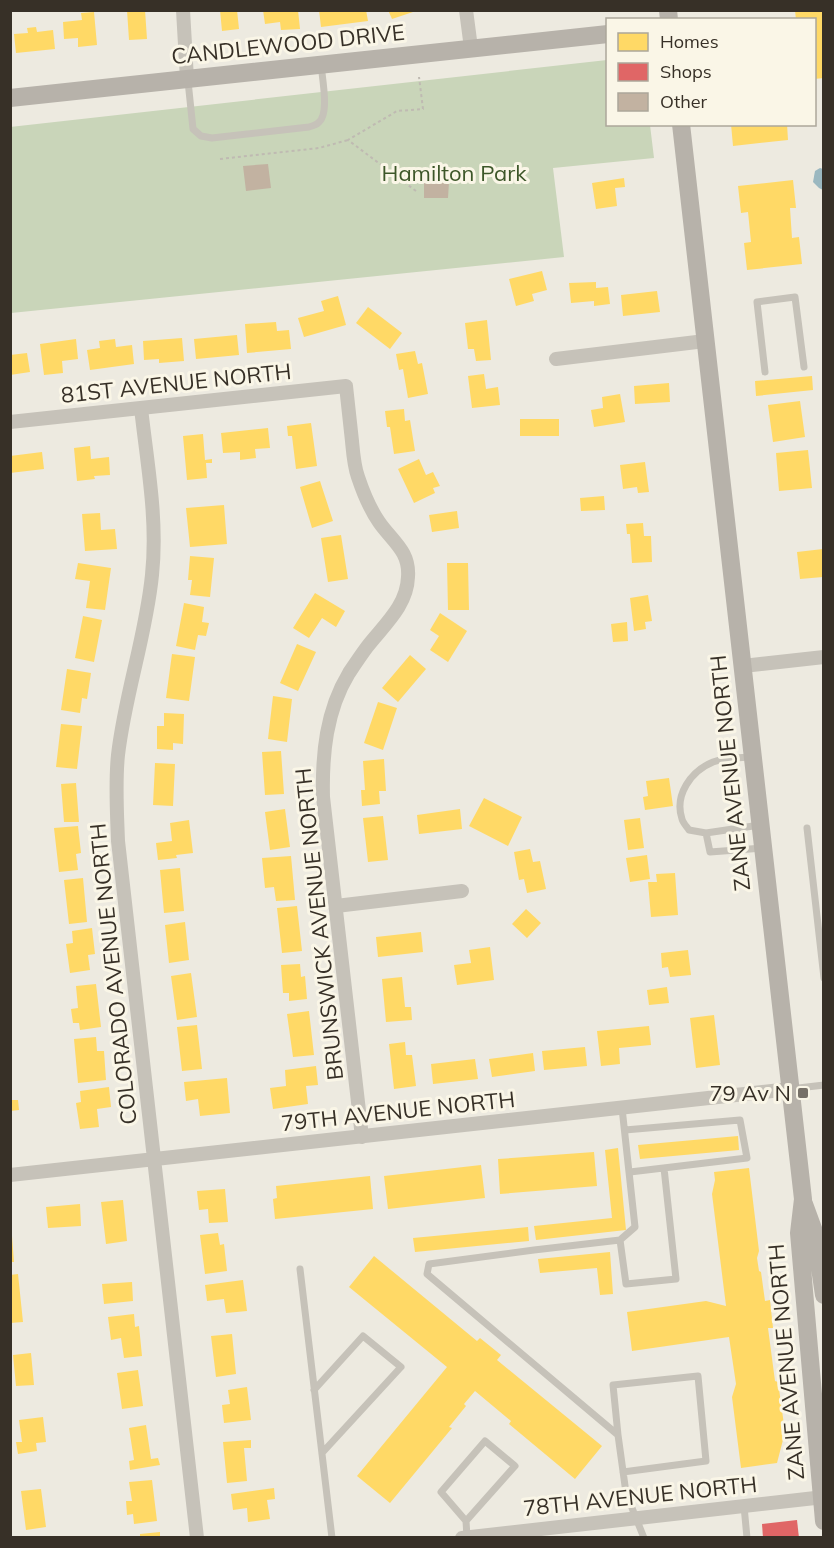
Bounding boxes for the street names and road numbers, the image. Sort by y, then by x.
street label: CANDLEWOOD DRIVE [170,18,406,70]
street label: 81ST AVENUE NORTH [59,357,293,409]
street label: ZANE AVENUE NORTH [704,654,756,892]
street label: BRUNSWICK AVENUE NORTH [289,766,349,1082]
street label: COLORADO AVENUE NORTH [83,822,143,1126]
street label: 79TH AVENUE NORTH [280,1085,516,1137]
street label: ZANE AVENUE NORTH [762,1243,810,1481]
street label: 78TH AVENUE NORTH [522,1470,758,1522]

